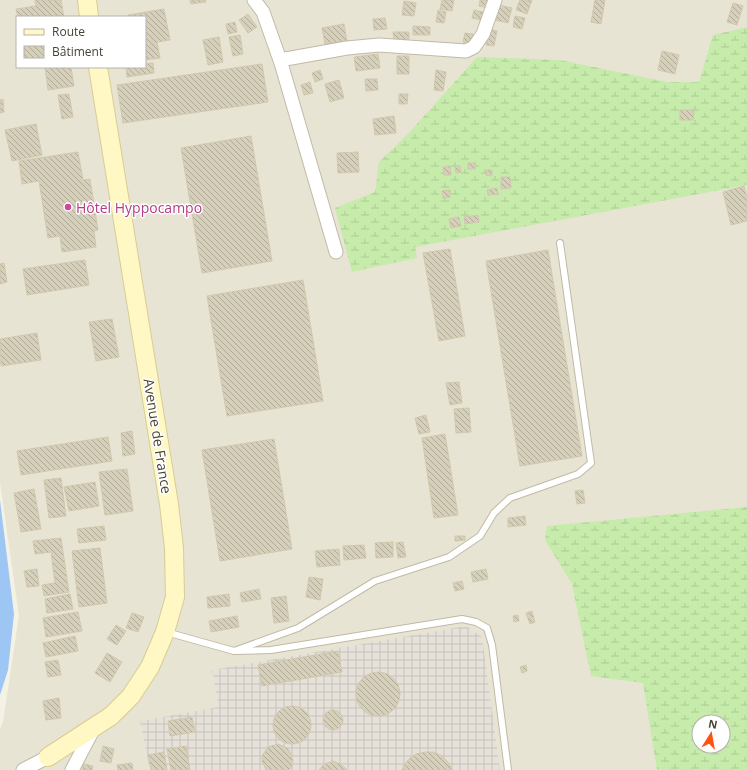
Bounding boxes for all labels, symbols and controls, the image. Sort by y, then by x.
legend [16,16,146,68]
text: Route [52,23,85,40]
text: Bâtiment [52,43,103,60]
place label: Hôtel Hyppocampo [76,198,202,217]
marker: Hôtel Hyppocampo [63,202,73,212]
street label: Avenue de France [140,377,177,495]
north arrow [691,714,731,754]
text: N [707,715,719,732]

